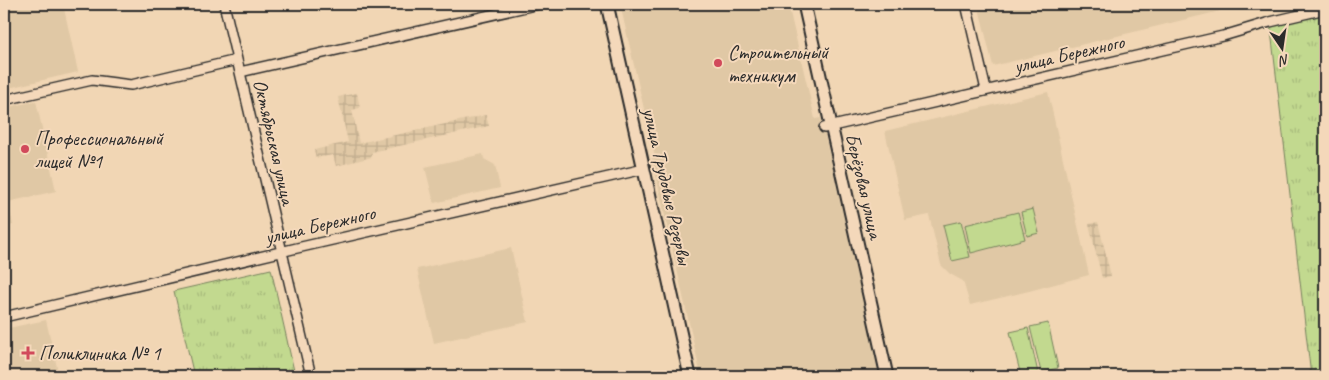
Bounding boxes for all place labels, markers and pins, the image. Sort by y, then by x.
place label: Строительный техникум [728,40,830,88]
marker: Строительный техникум [712,57,724,69]
place label: Профессиональный лицей №1 [35,126,165,174]
marker: Профессиональный лицей №1 [19,143,31,155]
place label: Поликлиника № 1 [39,341,162,366]
marker: Поликлиника № 1 [21,346,35,360]

